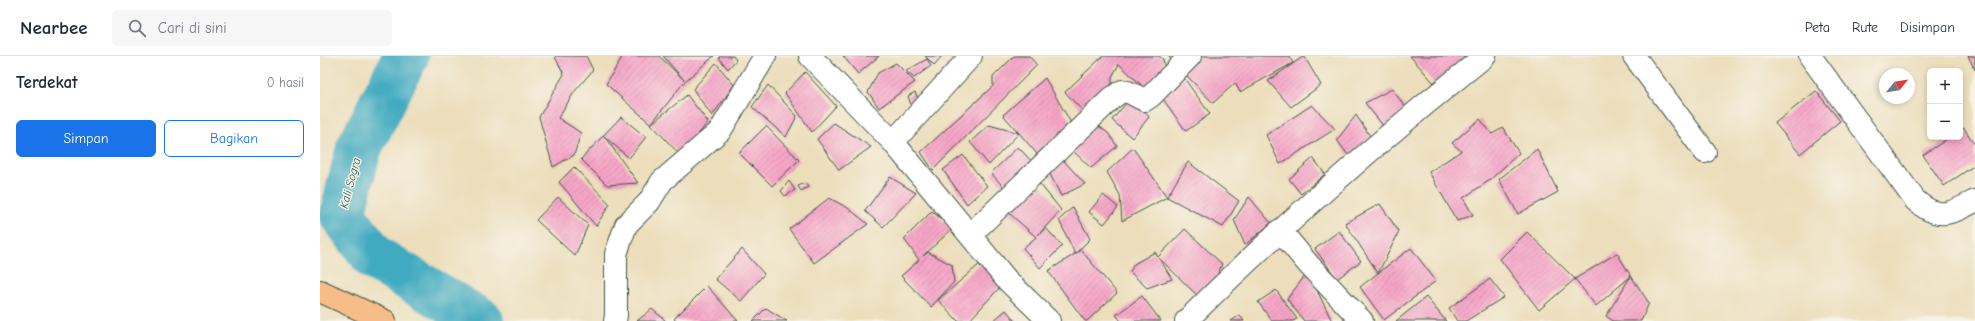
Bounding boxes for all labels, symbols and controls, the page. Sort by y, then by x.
search box [112,10,392,46]
text: Nearbee [20,17,88,39]
icon: search [126,17,148,39]
text: Cari di sini [158,19,227,37]
text: Peta [1805,19,1830,36]
text: Rute [1852,19,1878,36]
text: Disimpan [1900,19,1955,36]
north arrow [1879,68,1915,104]
map controls [1927,68,1963,140]
button: + [1927,68,1963,104]
text: Terdekat [16,73,78,92]
text: 0 hasil [267,75,304,90]
button: − [1927,104,1963,140]
button: Simpan [16,120,156,157]
button: Bagikan [164,120,304,157]
water label: Kali Sogra [337,156,363,210]

